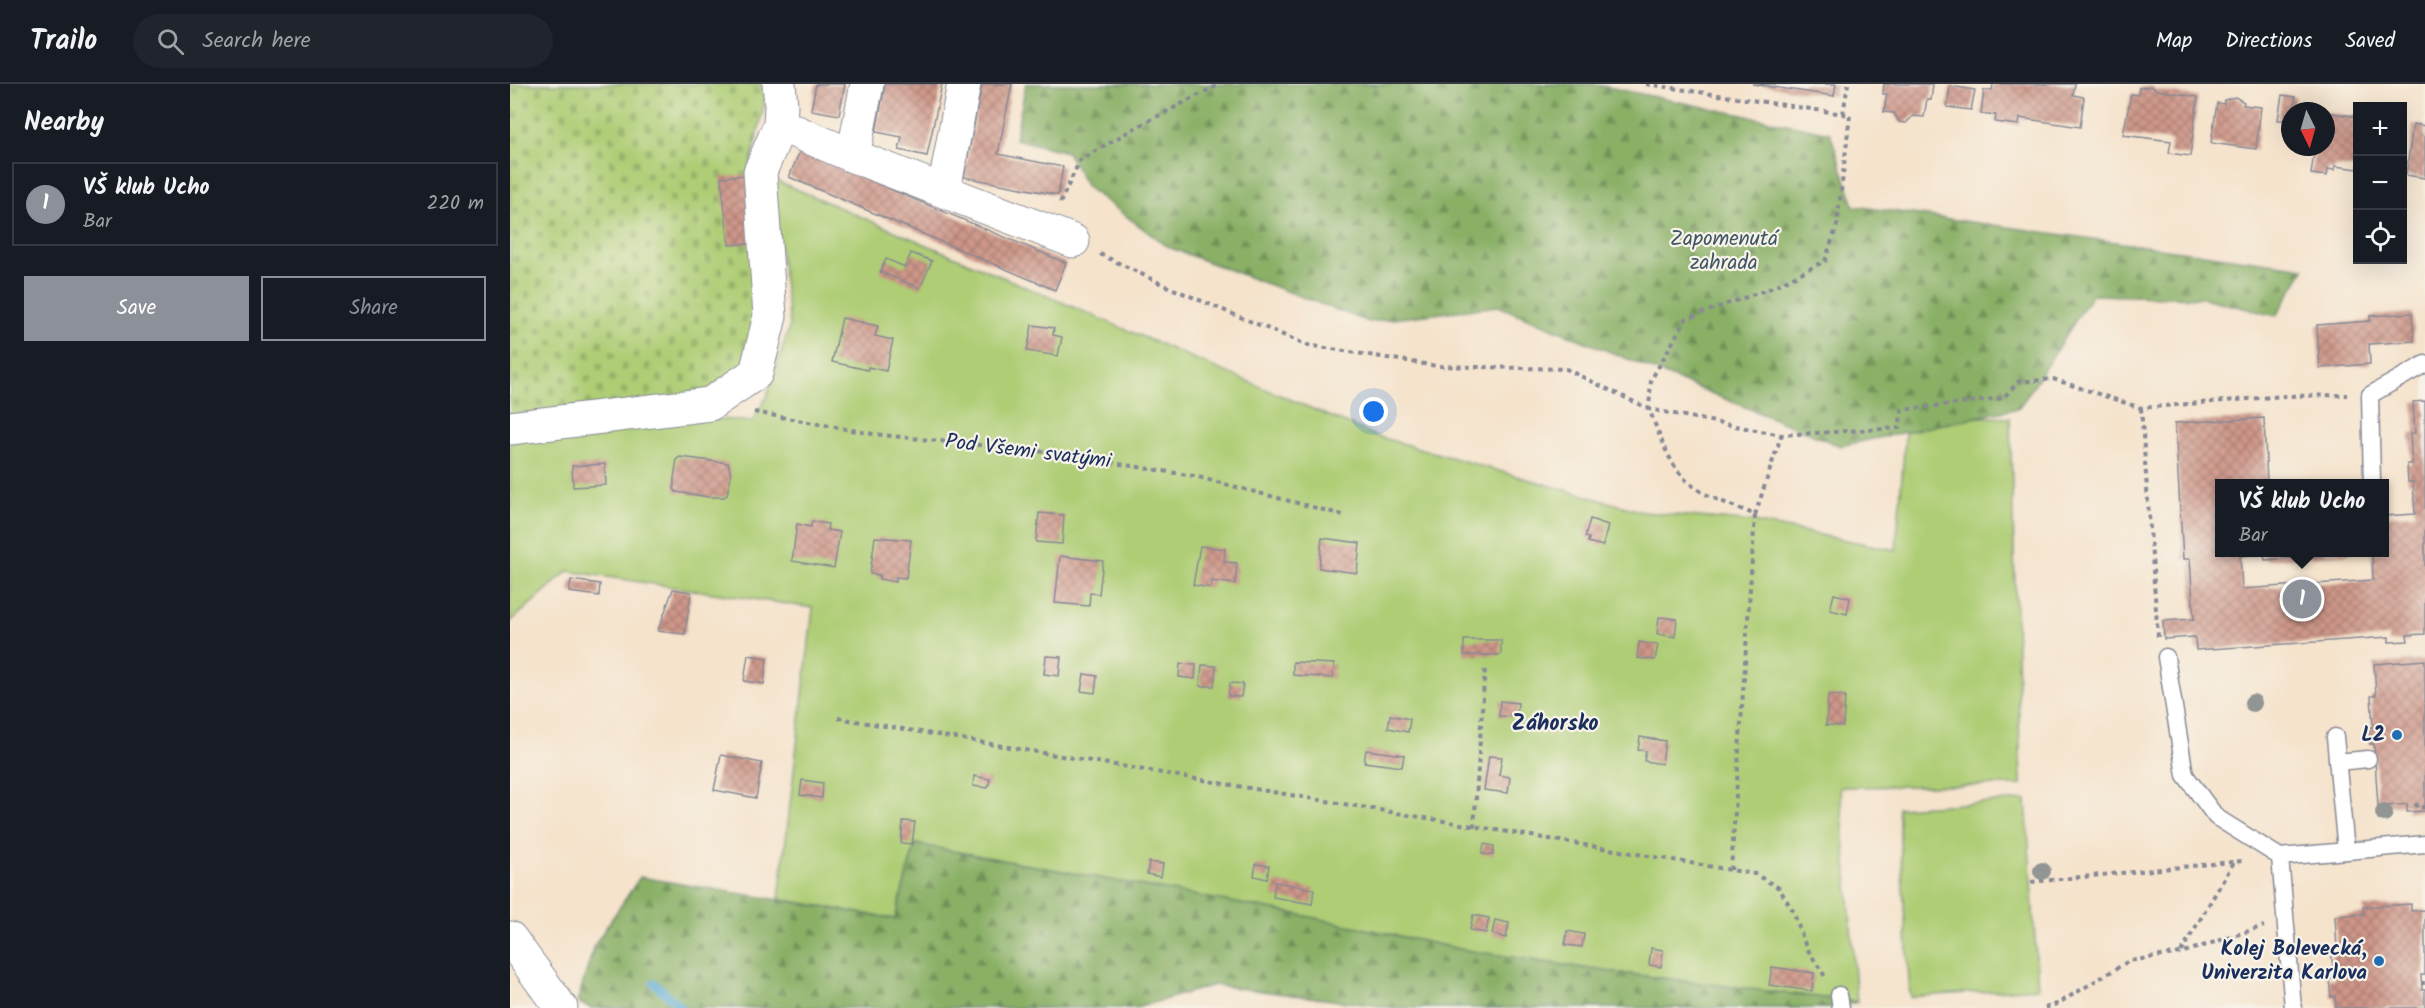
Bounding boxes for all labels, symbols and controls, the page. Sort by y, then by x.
search box [133,14,553,68]
text: Trailo [30,19,97,64]
text: Search here [202,24,311,59]
icon: search [154,25,187,58]
text: Map [2156,25,2192,58]
text: Directions [2225,25,2312,58]
text: Saved [2345,25,2395,58]
text: Nearby [24,102,104,144]
north arrow [2281,102,2335,156]
map controls [2353,102,2407,264]
button: + [2353,102,2407,156]
button: − [2353,156,2407,210]
text: VŠ klub Ucho [83,171,210,206]
text: 1 [42,188,49,220]
text: 220 m [427,188,484,220]
text: Bar [83,206,112,238]
button: locate [2353,210,2407,264]
park label: Zapomenutá zahrada [1670,223,1780,280]
button: Save [24,276,249,341]
button: Share [261,276,486,341]
your location [1359,397,1388,426]
street label: Pod Všemi svatými [943,425,1114,479]
popup [2215,479,2389,557]
text: VŠ klub Ucho [2239,485,2365,520]
text: Bar [2239,520,2267,552]
pin: 1 [2282,576,2322,622]
district label: Záhorsko [1511,707,1599,742]
place label: L2 [2361,719,2385,752]
marker: L2 [2390,728,2404,742]
place label: Kolej Bolevecká, Univerzita Karlova [2201,933,2367,990]
marker: Kolej Bolevecká, Univerzita Karlova [2372,954,2386,968]

